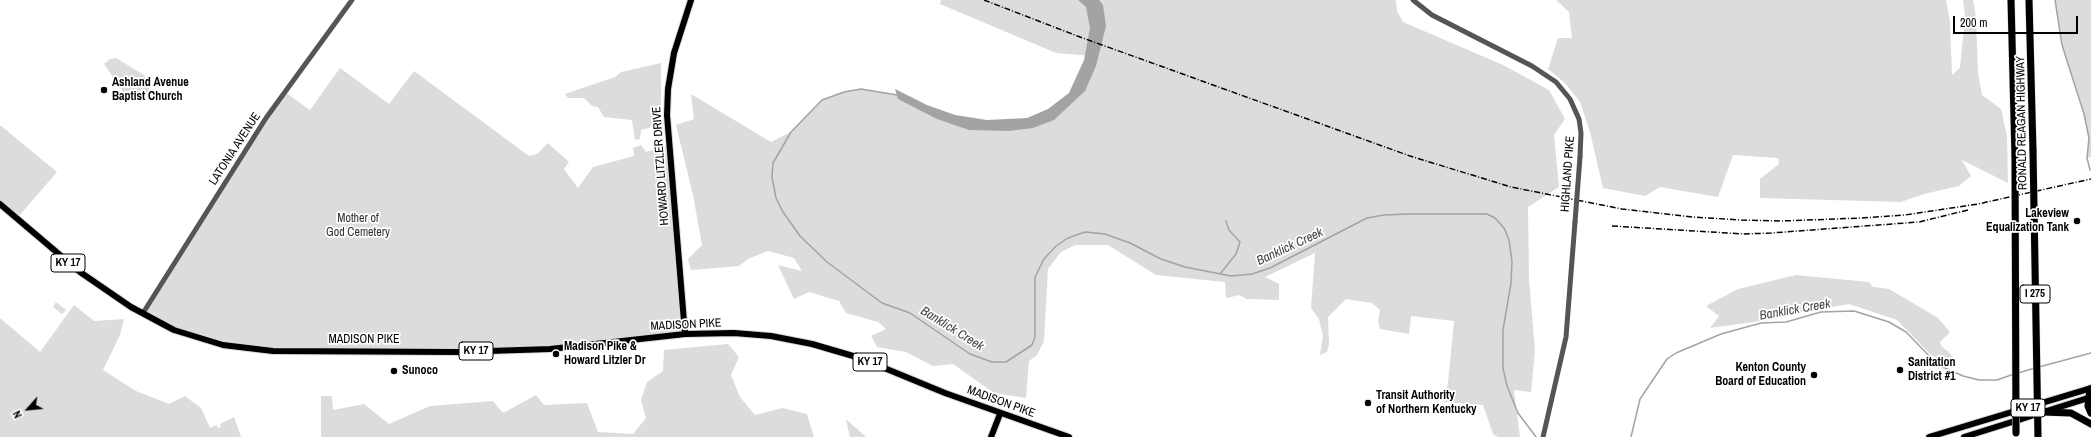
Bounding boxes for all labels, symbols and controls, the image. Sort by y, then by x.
scale bar [1955,8,2080,34]
text: 200 m [1960,15,1987,31]
street label: RONALD REAGAN HIGHWAY [2014,56,2030,190]
place label: Ashland Avenue Baptist Church [112,76,189,104]
marker: Ashland Avenue Baptist Church [99,85,109,95]
street label: HOWARD LITZLER DRIVE [650,106,672,226]
street label: LATONIA AVENUE [206,110,264,188]
street label: HIGHLAND PIKE [1558,136,1578,212]
place label: Lakeview Equalization Tank [1986,207,2069,235]
park label: Mother of God Cemetery [326,212,390,240]
marker: Lakeview Equalization Tank [2072,216,2082,226]
water label: Banklick Creek [1254,225,1326,269]
road number: KY 17 [51,254,85,272]
road number: I 275 [2020,285,2050,303]
water label: Banklick Creek [1758,296,1832,324]
water label: Banklick Creek [917,303,987,355]
street label: MADISON PIKE [650,316,722,334]
street label: MADISON PIKE [328,333,400,347]
place label: Madison Pike & Howard Litzler Dr [564,340,645,368]
road number: KY 17 [459,342,493,360]
marker: Madison Pike & Howard Litzler Dr [551,349,561,359]
road number: KY 17 [853,353,887,371]
place label: Sanitation District #1 [1908,356,1956,384]
place label: Kenton County Board of Education [1715,361,1806,389]
place label: Sunoco [402,364,438,378]
marker: Sanitation District #1 [1895,365,1905,375]
marker: Sunoco [389,366,399,376]
marker: Kenton County Board of Education [1809,370,1819,380]
street label: MADISON PIKE [965,383,1037,421]
north arrow [8,389,48,429]
place label: Transit Authority of Northern Kentucky [1376,389,1477,417]
marker: Transit Authority of Northern Kentucky [1363,398,1373,408]
road number: KY 17 [2011,399,2045,417]
text: N [10,408,25,421]

